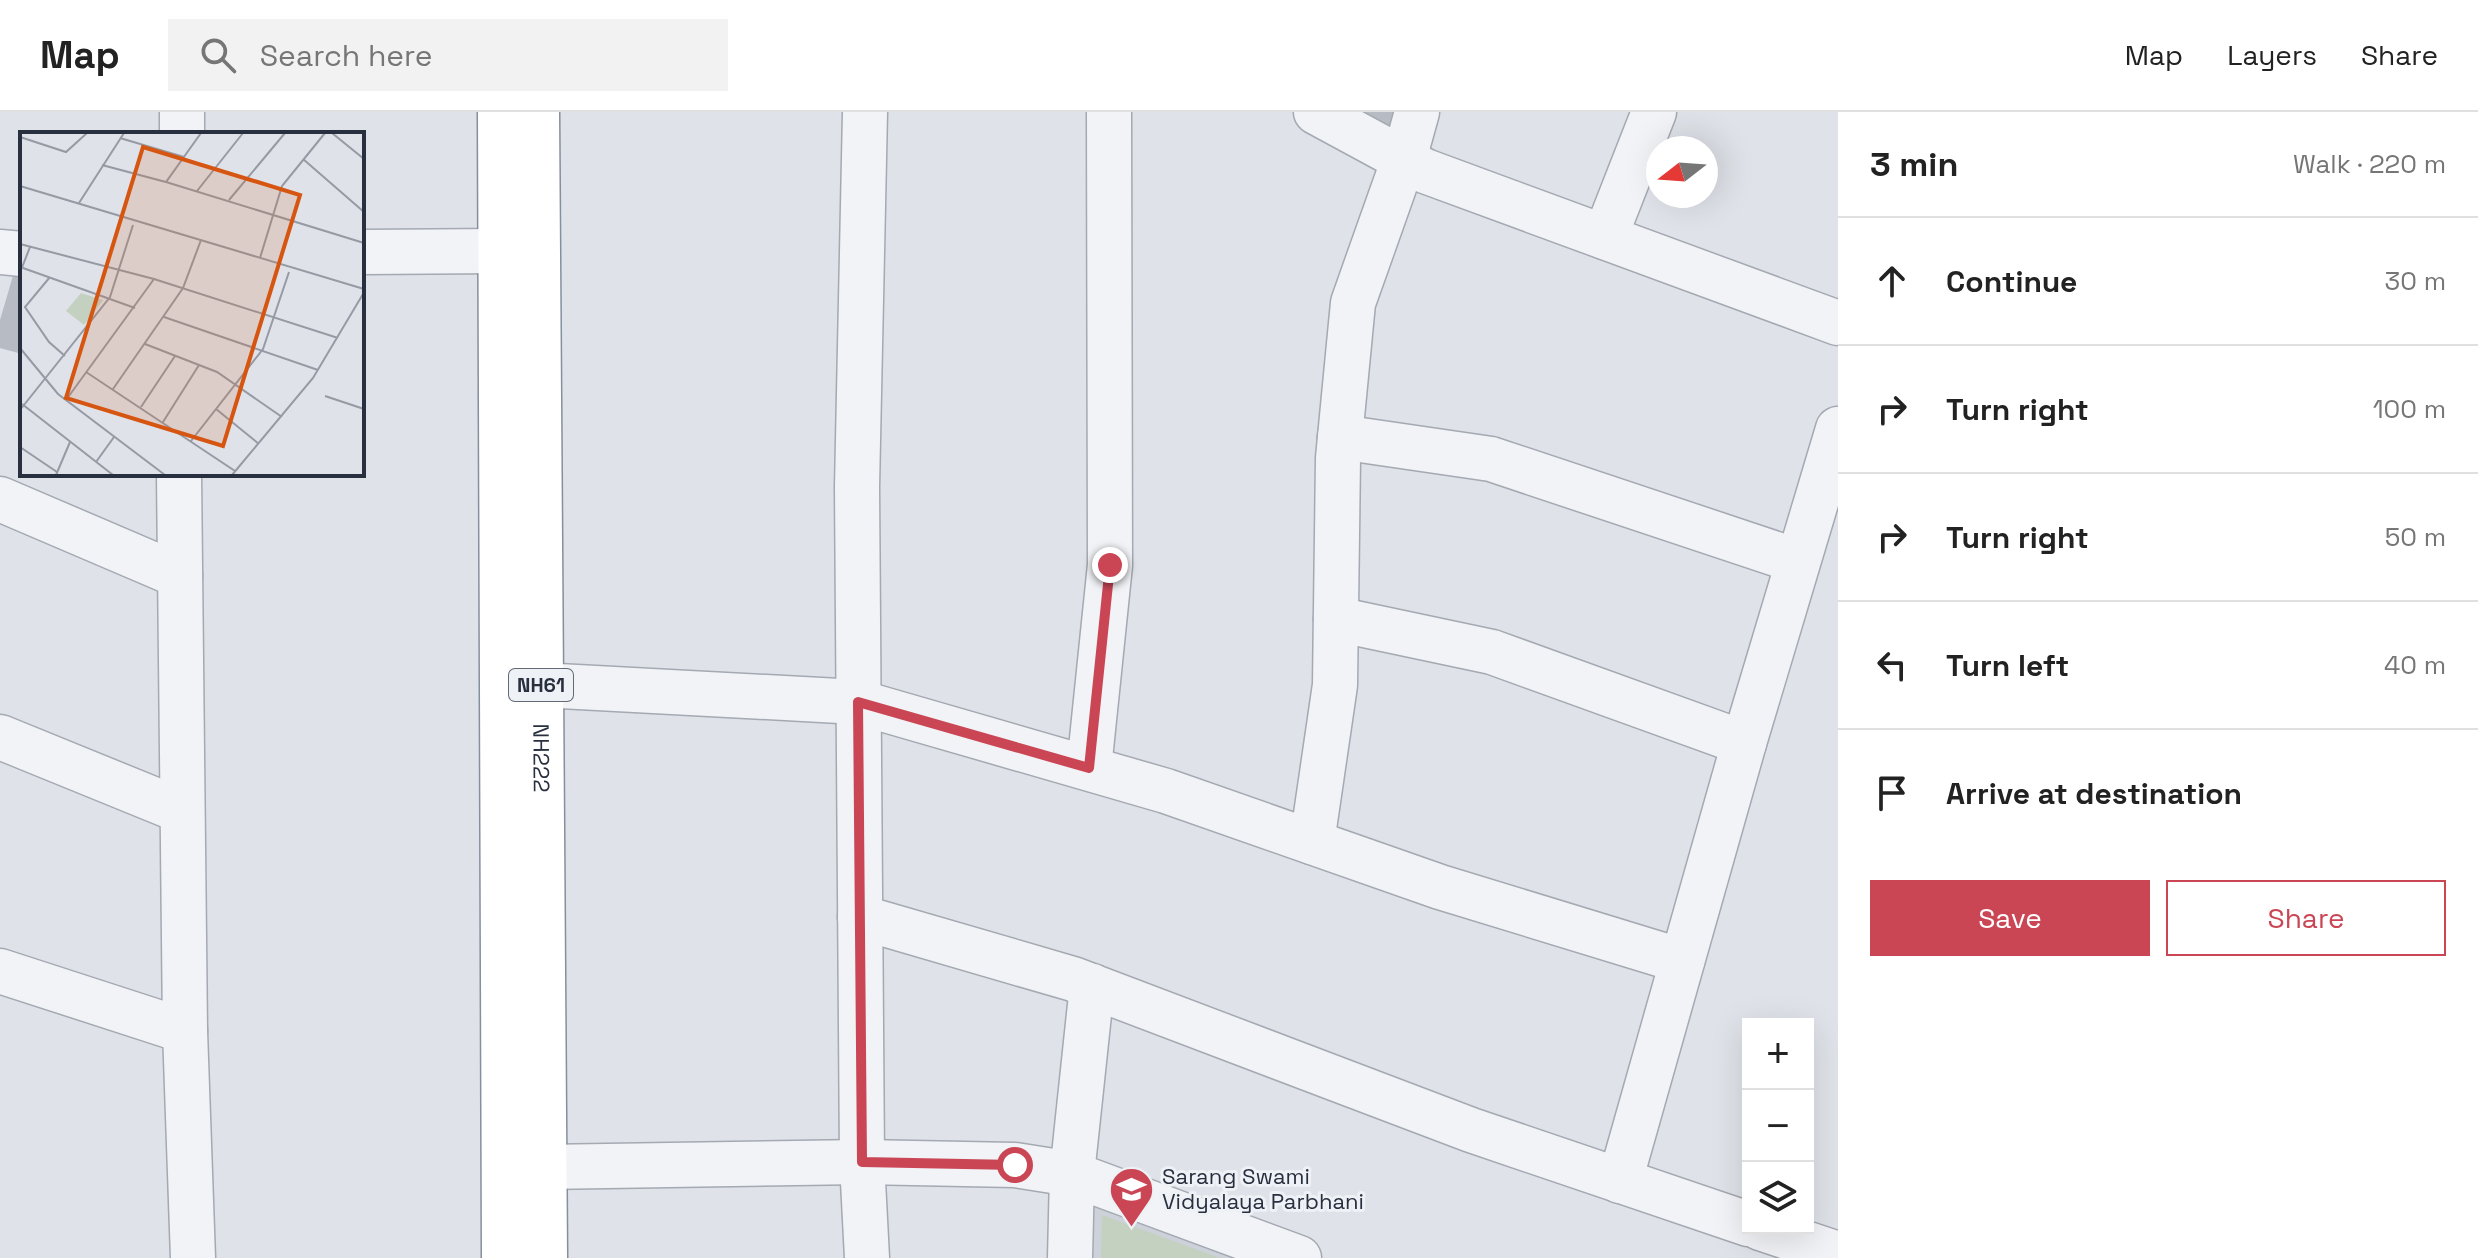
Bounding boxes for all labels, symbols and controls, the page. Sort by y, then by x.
search box [168,19,728,91]
text: Map [40,31,120,79]
icon: search [196,33,240,77]
text: Search here [260,36,433,75]
text: Map [2125,37,2183,73]
text: Layers [2227,37,2317,73]
text: Share [2361,37,2438,73]
inset map [20,132,364,476]
north arrow [1646,136,1718,208]
text: 3 min [1870,143,1958,186]
text: Walk · 220 m [2293,147,2446,181]
icon: ahead [1870,259,1914,303]
text: Continue [1946,262,2077,301]
text: 30 m [2385,264,2446,298]
icon: right [1870,387,1914,431]
text: Turn right [1946,390,2089,429]
text: 100 m [2373,392,2446,426]
icon: right [1870,515,1914,559]
text: Turn right [1946,518,2089,557]
text: 50 m [2385,520,2446,554]
route end [1092,547,1128,583]
icon: left [1870,643,1914,687]
text: Turn left [1946,646,2069,685]
text: 40 m [2384,648,2446,682]
road number: NH61 [509,669,573,701]
street label: NH222 [527,723,556,793]
icon: arrive [1870,771,1914,815]
text: Arrive at destination [1946,774,2242,813]
button: Save [1870,880,2150,956]
button: Share [2166,880,2446,956]
map controls [1742,1018,1814,1234]
button: + [1742,1018,1814,1090]
button: − [1742,1090,1814,1162]
route start [997,1147,1033,1183]
place label: Sarang Swami Vidyalaya Parbhani [1162,1162,1364,1215]
button: layers [1742,1162,1814,1234]
school or university icon: Sarang Swami Vidyalaya Parbhani [1107,1165,1155,1228]

